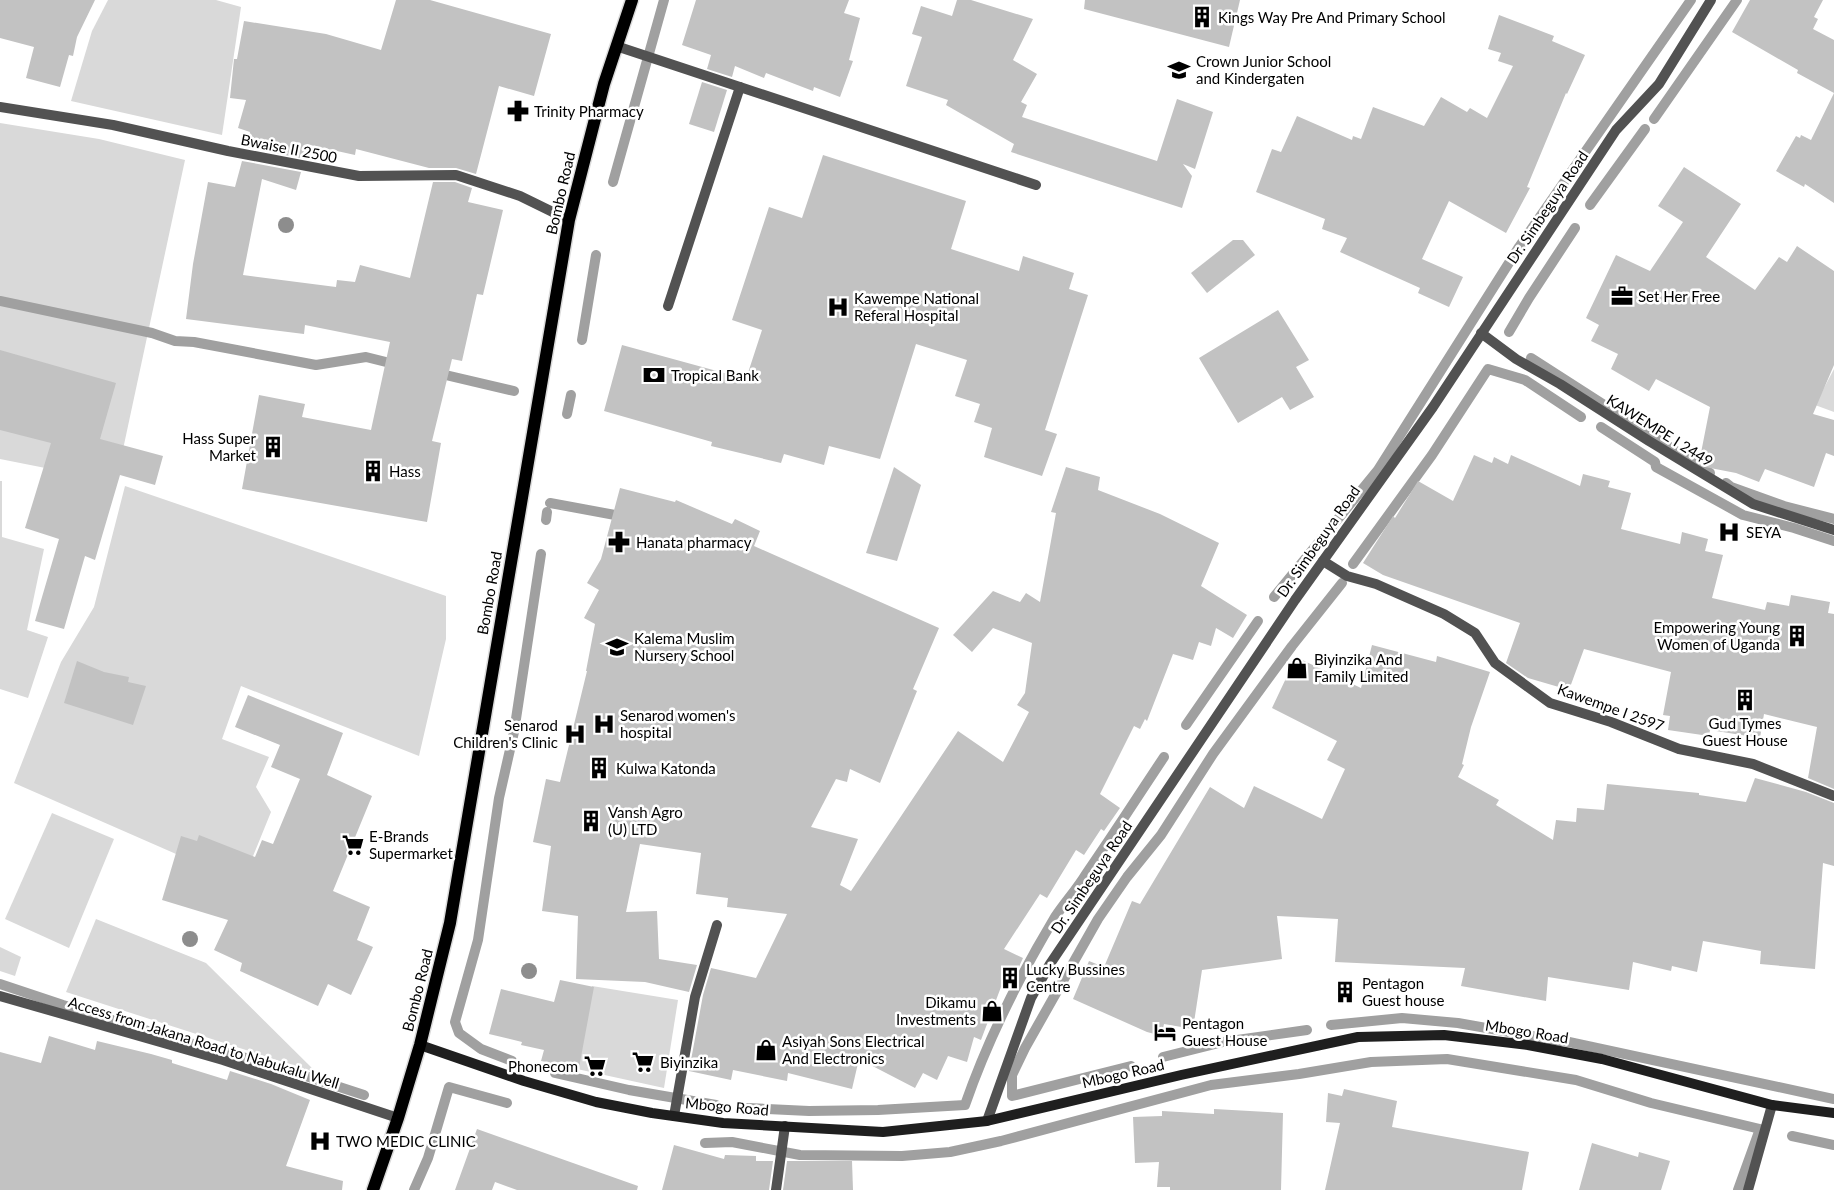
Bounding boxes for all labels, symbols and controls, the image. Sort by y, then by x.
building icon: Kings Way Pre And Primary School [1189,4,1215,30]
place label: Kings Way Pre And Primary School [1218,8,1446,26]
place label: Crown Junior School and Kindergaten [1196,52,1331,87]
school or university icon: Crown Junior School and Kindergaten [1166,57,1192,83]
pharmacy icon: Trinity Pharmacy [505,98,531,124]
place label: Trinity Pharmacy [534,102,644,120]
street label: Bwaise II 2500 [239,130,339,166]
street label: Dr. Simbeguya Road [1503,147,1591,267]
street label: Bombo Road [542,150,578,236]
office icon: Set Her Free [1609,283,1635,309]
place label: Set Her Free [1638,287,1720,305]
place label: Kawempe National Referal Hospital [854,289,979,324]
hospital icon: Kawempe National Referal Hospital [825,294,851,320]
bank icon: Tropical Bank [641,362,667,388]
place label: Tropical Bank [671,366,759,384]
street label: KAWEMPE I 2449 [1604,390,1716,470]
place label: Hass Super Market [182,429,257,464]
building icon: Hass Super Market [260,434,286,460]
building icon: Hass [360,458,386,484]
place label: Hass [389,462,421,480]
street label: Dr. Simbeguya Road [1273,482,1363,600]
hospital icon: SEYA [1716,519,1742,545]
place label: SEYA [1746,523,1782,541]
pharmacy icon: Hanata pharmacy [606,529,632,555]
place label: Hanata pharmacy [636,533,752,551]
street label: Bombo Road [473,550,505,636]
place label: Empowering Young Women of Uganda [1654,618,1780,653]
building icon: Empowering Young Women of Uganda [1784,623,1810,649]
place label: Kalema Muslim Nursery School [634,629,735,664]
school or university icon: Kalema Muslim Nursery School [604,634,630,660]
place label: Biyinzika And Family Limited [1314,650,1408,685]
shop icon: Biyinzika And Family Limited [1284,655,1310,681]
street label: Kawempe I 2597 [1555,679,1667,735]
building icon: Gud Tymes Guest House [1732,687,1758,713]
place label: Senarod women's hospital [620,706,736,741]
hospital icon: Senarod women's hospital [591,711,617,737]
place label: Gud Tymes Guest House [1702,714,1788,749]
place label: Senarod Children's Clinic [453,716,558,751]
hospital icon: Senarod Children's Clinic [562,721,588,747]
building icon: Kulwa Katonda [586,755,612,781]
place label: Kulwa Katonda [616,759,716,777]
place label: Vansh Agro (U) LTD [608,803,683,838]
building icon: Vansh Agro (U) LTD [578,808,604,834]
street label: Dr. Simbeguya Road [1047,817,1135,937]
place label: E-Brands Supermarket [369,827,453,862]
supermarket icon: E-Brands Supermarket [340,832,366,858]
street label: Bombo Road [398,947,436,1033]
place label: Lucky Bussines Centre [1026,960,1125,995]
building icon: Lucky Bussines Centre [997,965,1023,991]
place label: Pentagon Guest house [1362,974,1445,1009]
building icon: Pentagon Guest house [1332,979,1358,1005]
street label: Access from Jakana Road to Nabukalu Well [66,992,342,1092]
place label: Dikamu Investments [896,993,976,1028]
shop icon: Dikamu Investments [979,998,1005,1024]
place label: Pentagon Guest House [1182,1014,1267,1049]
street label: Mbogo Road [1484,1016,1570,1046]
hotel icon: Pentagon Guest House [1152,1019,1178,1045]
place label: Asiyah Sons Electrical And Electronics [782,1032,925,1067]
shop icon: Asiyah Sons Electrical And Electronics [753,1037,779,1063]
supermarket icon: Biyinzika [630,1049,656,1075]
supermarket icon: Phonecom [582,1053,608,1079]
place label: Biyinzika [660,1053,718,1071]
street label: Mbogo Road [1080,1055,1166,1091]
place label: Phonecom [508,1057,578,1075]
street label: Mbogo Road [684,1093,770,1119]
hospital icon: TWO MEDIC CLINIC [307,1128,333,1154]
place label: TWO MEDIC CLINIC [336,1132,476,1150]

